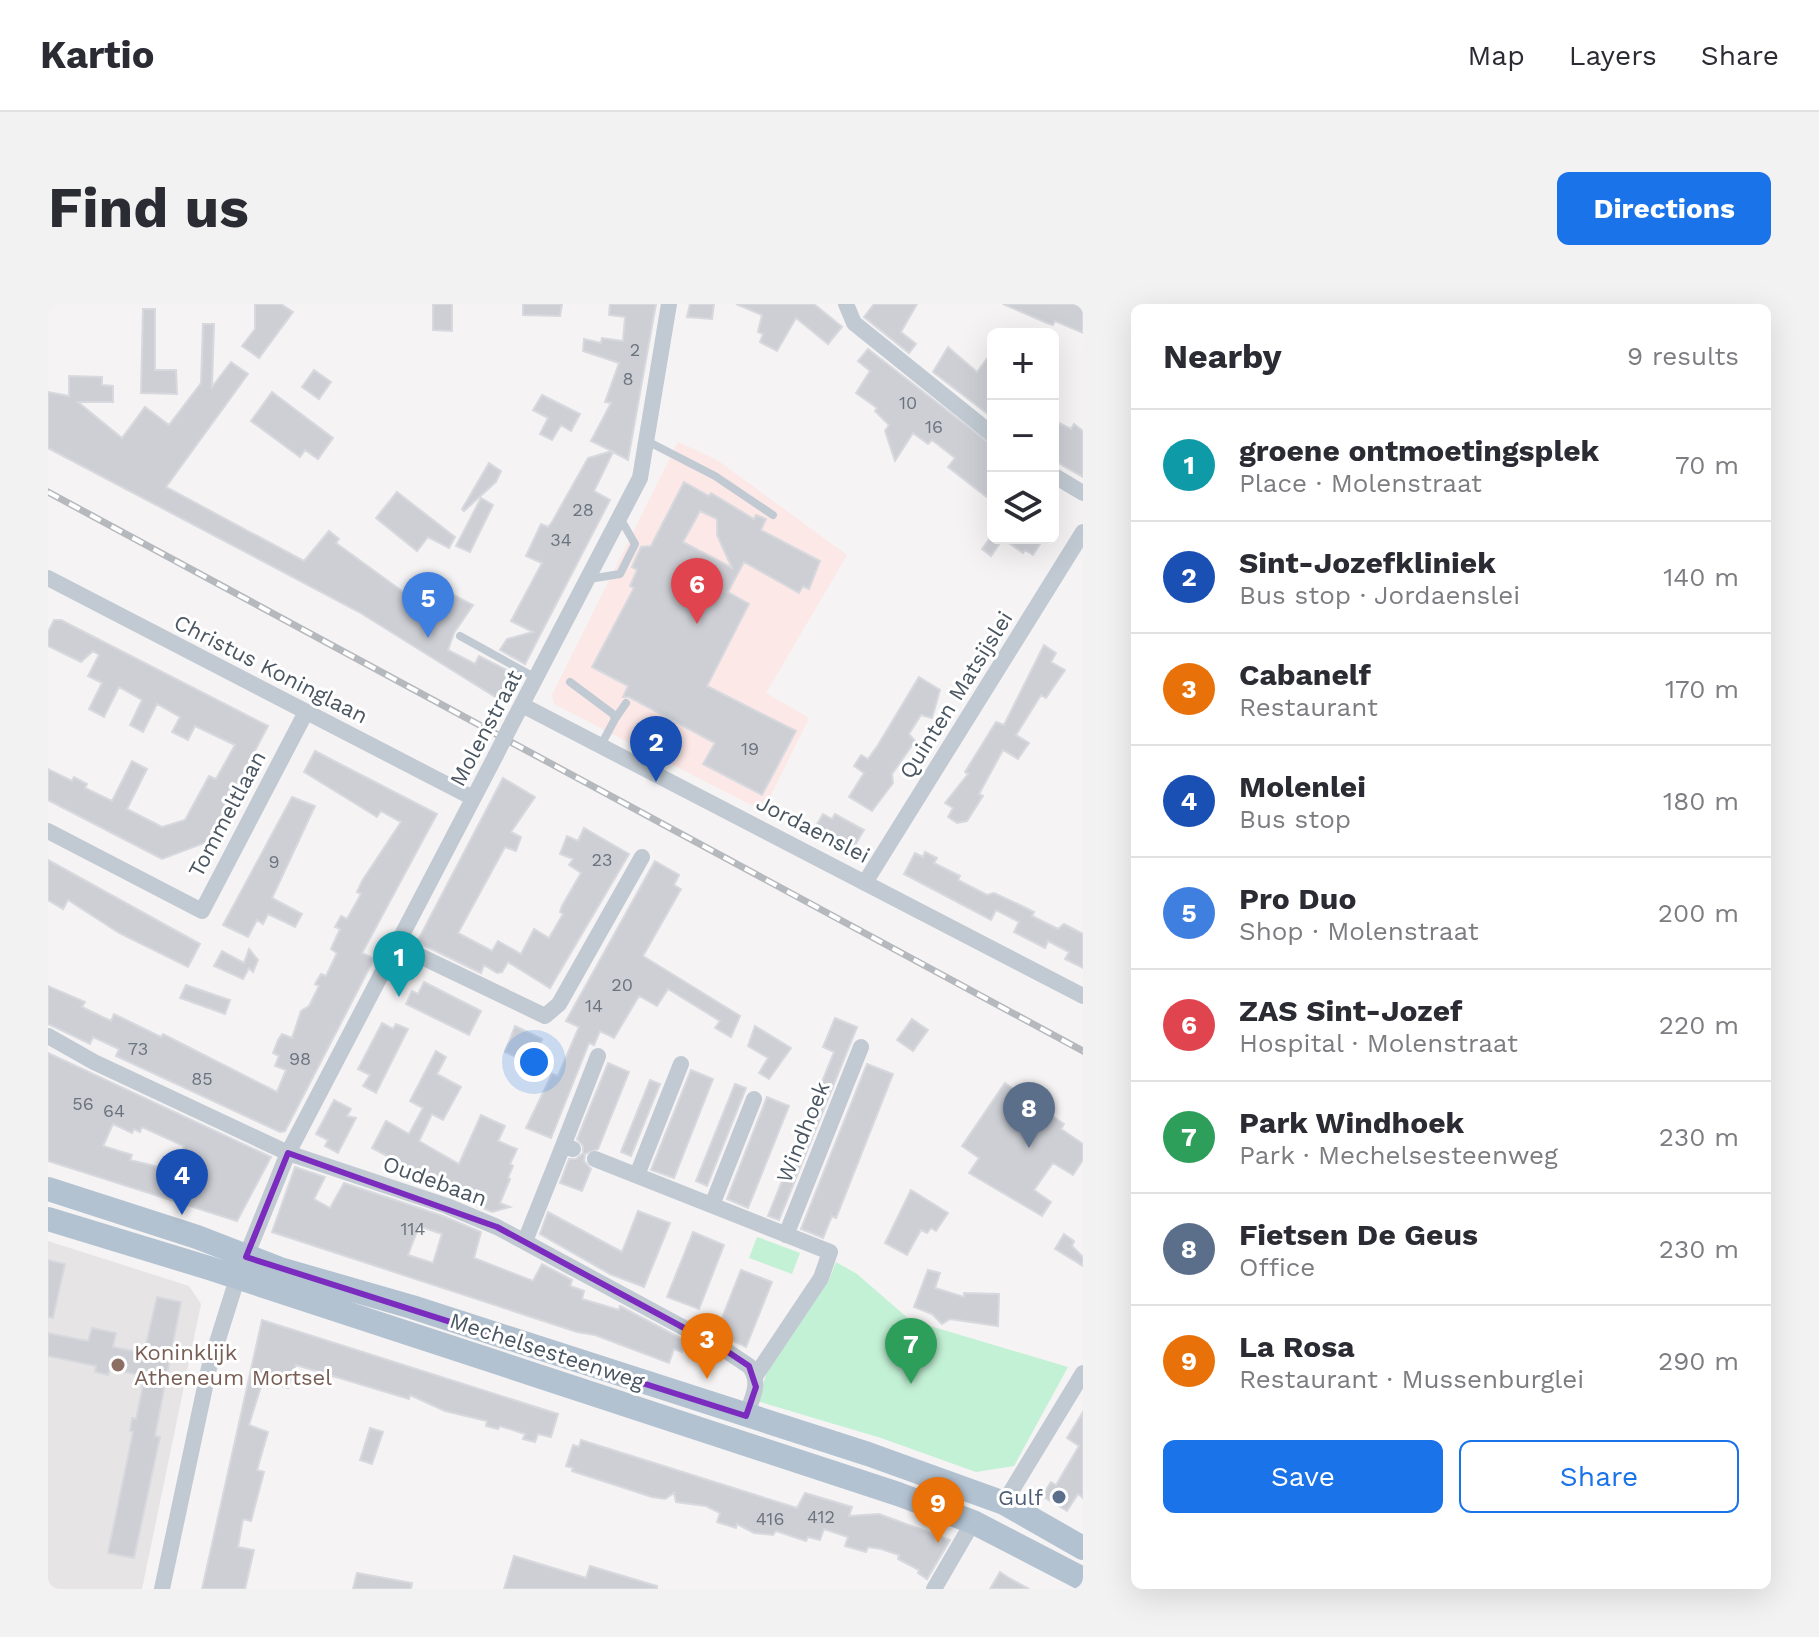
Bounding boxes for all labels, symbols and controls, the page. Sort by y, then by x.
text: Kartio [40,33,154,77]
text: Map [1468,39,1525,72]
text: Layers [1569,39,1657,72]
text: Share [1701,39,1779,72]
button: Directions [1557,172,1771,245]
text: Find us [48,175,249,241]
map controls [987,328,1059,544]
button: + [987,328,1059,400]
text: Nearby [1163,336,1282,376]
house number: 2 [630,339,640,360]
text: 9 results [1627,341,1739,371]
house number: 8 [622,368,634,389]
house number: 10 [899,392,917,413]
button: − [987,400,1059,472]
house number: 16 [925,416,943,437]
text: groene ontmoetingsplek [1239,433,1599,468]
text: 1 [1183,450,1195,480]
text: 70 m [1675,450,1739,480]
text: Place · Molenstraat [1239,468,1482,498]
button: layers [987,472,1059,544]
house number: 28 [572,499,594,520]
house number: 34 [550,529,572,550]
text: Sint-Jozefkliniek [1239,545,1496,580]
pin: 6 [671,558,723,624]
text: 2 [1181,562,1197,592]
text: 140 m [1663,562,1739,592]
pin: 5 [402,572,454,638]
text: Bus stop · Jordaenslei [1239,580,1520,610]
street label: Quinten Matsijslei [894,607,1018,783]
street label: Christus Koninglaan [170,609,372,729]
text: Cabanelf [1239,657,1371,692]
street label: Molenstraat [445,666,527,790]
text: 3 [1181,674,1197,704]
text: 170 m [1665,674,1739,704]
text: Restaurant [1239,692,1378,722]
pin: 2 [630,716,682,782]
house number: 19 [741,738,759,759]
street label: Tommeltlaan [183,747,271,881]
text: Molenlei [1239,769,1366,804]
text: 4 [1181,786,1197,816]
text: 180 m [1663,786,1739,816]
street label: Jordaenslei [752,790,874,868]
text: Bus stop [1239,804,1351,834]
house number: 23 [592,849,613,870]
house number: 9 [268,851,280,872]
text: Pro Duo [1239,881,1356,916]
text: 5 [1181,898,1197,928]
text: 200 m [1658,898,1739,928]
text: Shop · Molenstraat [1239,916,1479,946]
pin: 1 [373,931,425,997]
house number: 20 [611,974,633,995]
text: ZAS Sint-Jozef [1239,993,1462,1028]
house number: 14 [585,995,603,1016]
text: 6 [1181,1010,1197,1040]
text: 220 m [1659,1010,1739,1040]
text: Hospital · Molenstraat [1239,1028,1518,1058]
house number: 73 [128,1038,148,1059]
your location [514,1042,554,1082]
house number: 98 [289,1048,311,1069]
house number: 85 [191,1068,213,1089]
street label: Windhoek [771,1078,835,1186]
pin: 8 [1003,1082,1055,1148]
house number: 56 [72,1093,94,1114]
house number: 64 [103,1100,125,1121]
text: Park Windhoek [1239,1105,1464,1140]
text: 7 [1181,1122,1197,1152]
text: 230 m [1659,1122,1739,1152]
text: Park · Mechelsesteenweg [1239,1140,1558,1170]
pin: 4 [156,1149,208,1215]
street label: Oudebaan [380,1151,490,1211]
text: Fietsen De Geus [1239,1217,1478,1252]
house number: 114 [400,1218,426,1239]
text: 8 [1181,1234,1197,1264]
text: 230 m [1659,1234,1739,1264]
text: Office [1239,1252,1315,1282]
street label: Mechelsesteenweg [447,1308,648,1394]
pin: 3 [681,1313,733,1379]
pin: 7 [885,1318,937,1384]
text: La Rosa [1239,1329,1355,1364]
place label: Koninklijk Atheneum Mortsel [134,1340,332,1390]
text: 9 [1181,1346,1197,1376]
text: 290 m [1658,1346,1739,1376]
marker: Koninklijk Atheneum Mortsel [109,1356,127,1374]
text: Restaurant · Mussenburglei [1239,1364,1584,1394]
button: Save [1163,1440,1443,1513]
button: Share [1459,1440,1739,1513]
pin: 9 [912,1477,964,1543]
place label: Gulf [998,1485,1043,1510]
marker: Gulf [1050,1488,1068,1506]
house number: 412 [807,1506,835,1527]
house number: 416 [756,1508,784,1529]

